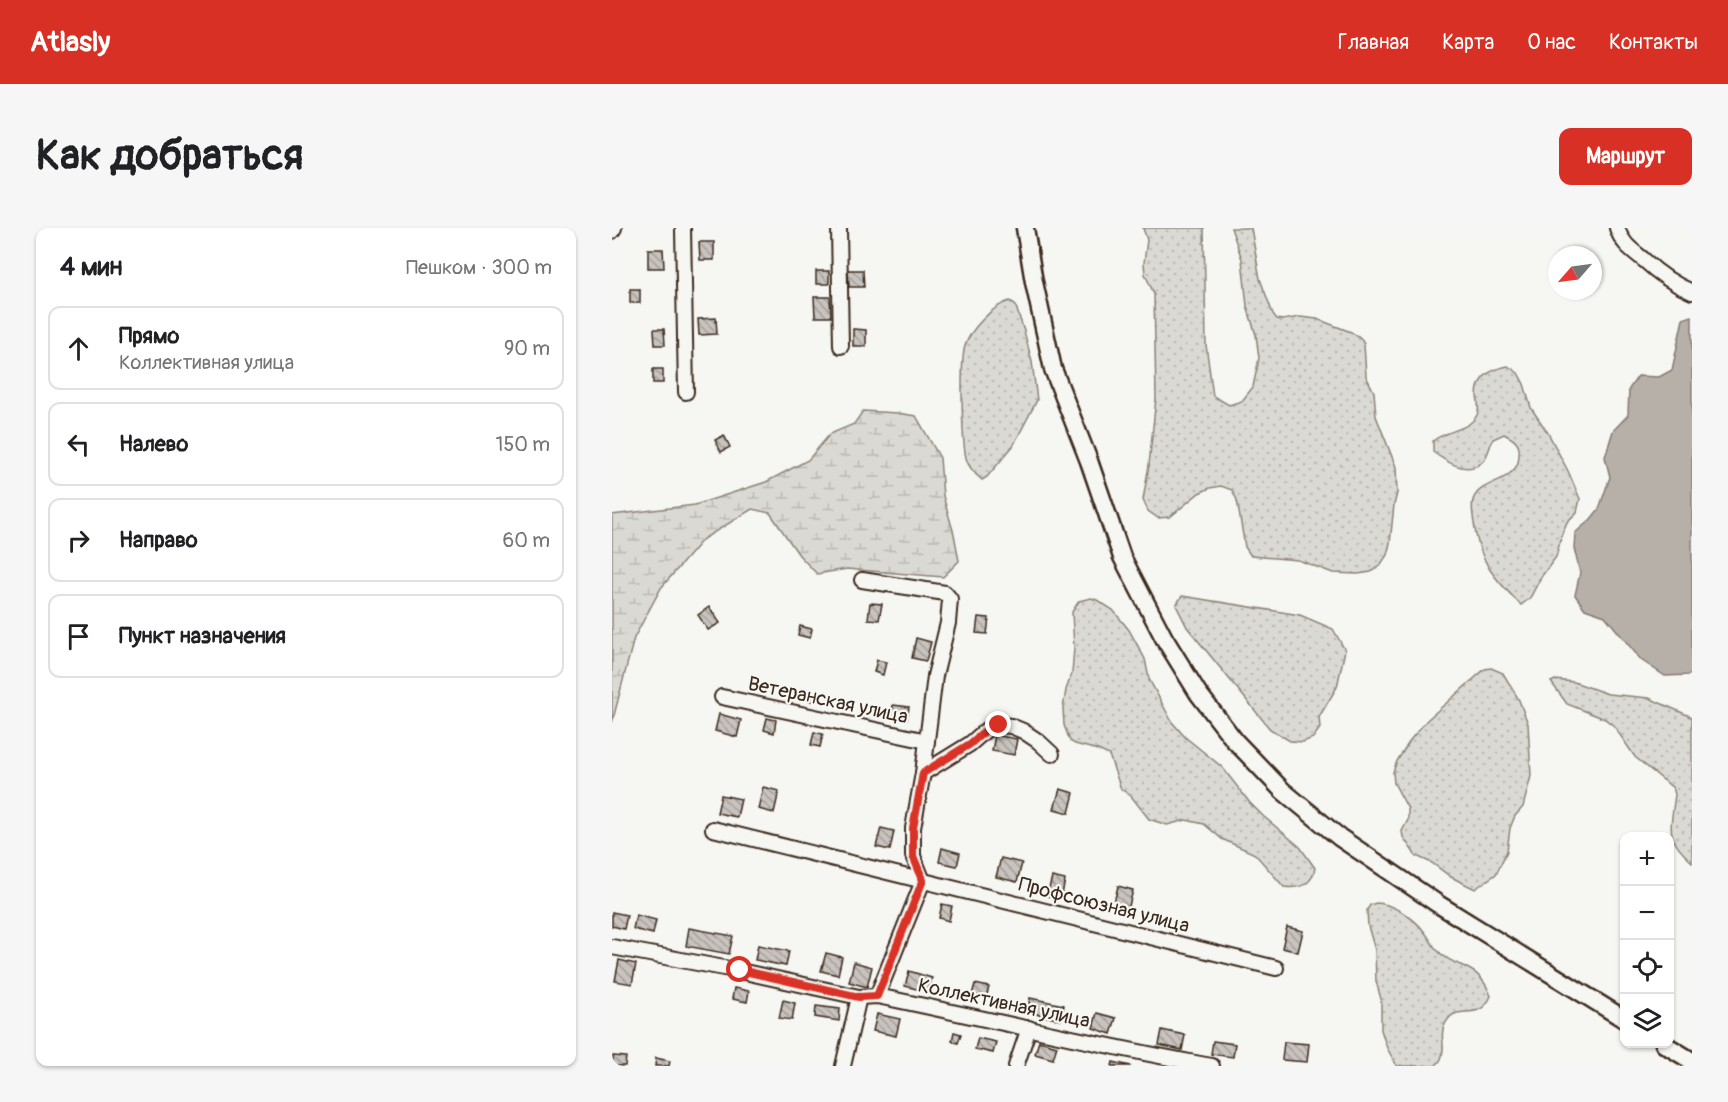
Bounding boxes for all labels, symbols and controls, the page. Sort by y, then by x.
text: Atlasly [30,25,110,60]
text: Главная [1338,29,1409,56]
text: Карта [1442,29,1494,56]
text: О нас [1527,29,1576,56]
text: Контакты [1609,29,1698,56]
button: Маршрут [1559,128,1692,185]
text: Как добраться [36,130,303,182]
north arrow [1548,246,1602,300]
text: 4 мин [60,251,122,283]
text: Пешком · 300 m [406,255,552,280]
text: Прямо [119,322,179,350]
icon: ahead [62,332,95,365]
text: 90 m [504,336,550,361]
text: Коллективная улица [119,350,294,375]
icon: left [62,428,95,461]
text: Налево [119,430,188,458]
text: 150 m [496,432,550,457]
icon: right [62,524,95,557]
text: Направо [119,526,198,554]
text: 60 m [503,528,550,553]
icon: arrive [62,620,95,653]
text: Пункт назначения [119,622,286,650]
street label: Ветеранская улица [746,671,910,729]
route end [985,711,1011,737]
map controls [1620,832,1674,1048]
button: + [1620,832,1674,886]
street label: Профсоюзная улица [1016,872,1192,938]
button: − [1620,886,1674,940]
button: locate [1620,940,1674,994]
route start [726,956,752,982]
street label: Коллективная улица [916,973,1092,1033]
button: layers [1620,994,1674,1048]

